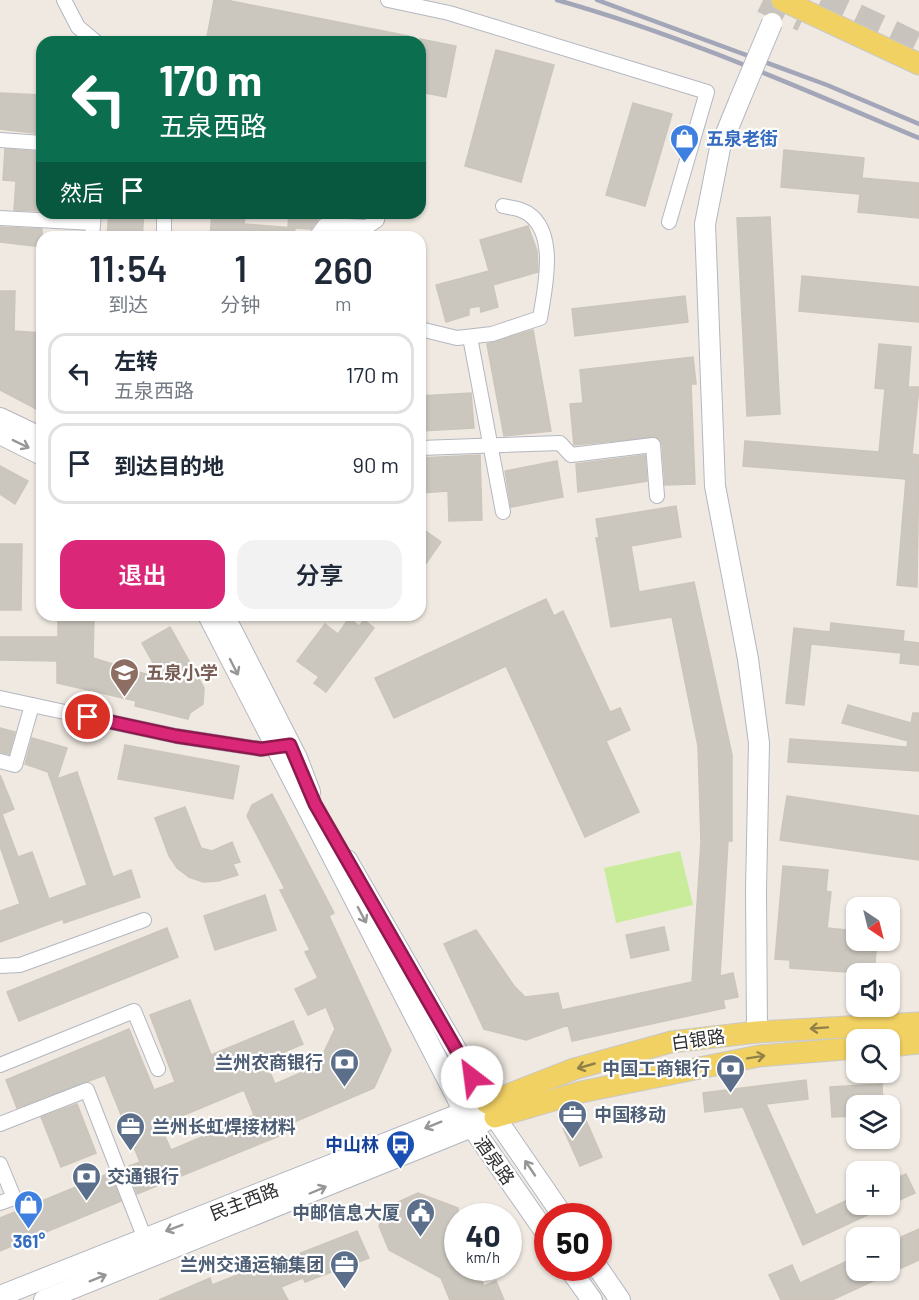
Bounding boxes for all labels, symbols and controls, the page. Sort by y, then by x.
text: 170 m [159,54,262,104]
icon: left [60,60,138,138]
text: 五泉西路 [159,109,267,141]
shop icon: 五泉老街 [669,122,701,164]
place label: 五泉老街 [706,127,778,149]
icon: arrive [116,174,149,207]
text: 然后 [60,179,104,205]
text: 11:54 [89,246,168,289]
text: 1 [234,246,247,289]
text: 260 [314,248,373,291]
text: m [335,291,352,315]
text: 到达 [108,292,148,316]
text: 分钟 [221,292,261,316]
text: 左转 [114,347,158,373]
icon: left [63,357,96,390]
text: 170 m [346,361,399,387]
text: 五泉西路 [114,378,194,402]
one-way arrow [12,439,30,451]
icon: arrive [63,447,96,480]
text: 90 m [353,451,399,477]
text: 到达目的地 [114,452,224,478]
button: 退出 [60,540,225,609]
button: 分享 [237,540,402,609]
school or university icon: 五泉小学 [109,656,141,698]
one-way arrow [229,658,240,676]
place label: 五泉小学 [146,661,218,683]
pin [62,691,113,742]
icon: arrive [71,700,104,733]
north arrow [846,897,900,951]
map controls [846,897,900,1281]
one-way arrow [357,906,368,924]
button: sound [846,963,900,1017]
one-way arrow [809,1022,829,1033]
street label: 白银路 [670,1024,726,1054]
button: search [846,1029,900,1083]
position arrow [440,1045,504,1109]
bank icon: 兰州农商银行 [328,1046,360,1088]
place label: 兰州农商银行 [215,1051,323,1073]
bank icon: 中国工商银行 [715,1052,747,1094]
one-way arrow [746,1052,766,1063]
place label: 中国工商银行 [602,1057,710,1079]
one-way arrow [577,1060,596,1072]
button: layers [846,1095,900,1149]
office icon: 中国移动 [557,1098,589,1140]
place label: 中国移动 [594,1103,666,1125]
office icon: 兰州长虹焊接材料 [115,1110,147,1152]
place label: 兰州长虹焊接材料 [152,1115,296,1137]
one-way arrow [425,1120,443,1131]
bus stop icon: 中山林 [384,1128,416,1170]
street label: 酒泉路 [471,1132,519,1188]
place label: 中山林 [325,1133,379,1155]
bank icon: 交通银行 [70,1160,102,1202]
one-way arrow [524,1161,536,1177]
button: + [846,1161,900,1215]
place label: 交通银行 [107,1165,179,1187]
street label: 民主西路 [206,1178,282,1224]
one-way arrow [308,1184,326,1195]
shop icon: 361° [13,1188,45,1230]
public building icon: 中邮信息大厦 [405,1196,437,1238]
place label: 中邮信息大厦 [292,1201,400,1223]
speed limit sign: 50 [534,1203,612,1281]
text: 40 [465,1217,501,1253]
one-way arrow [165,1223,184,1234]
button: − [846,1227,900,1281]
place label: 361° [13,1230,45,1252]
office icon: 兰州交通运输集团 [329,1248,361,1290]
text: km/h [466,1248,500,1266]
place label: 兰州交通运输集团 [180,1253,324,1275]
one-way arrow [88,1272,107,1283]

